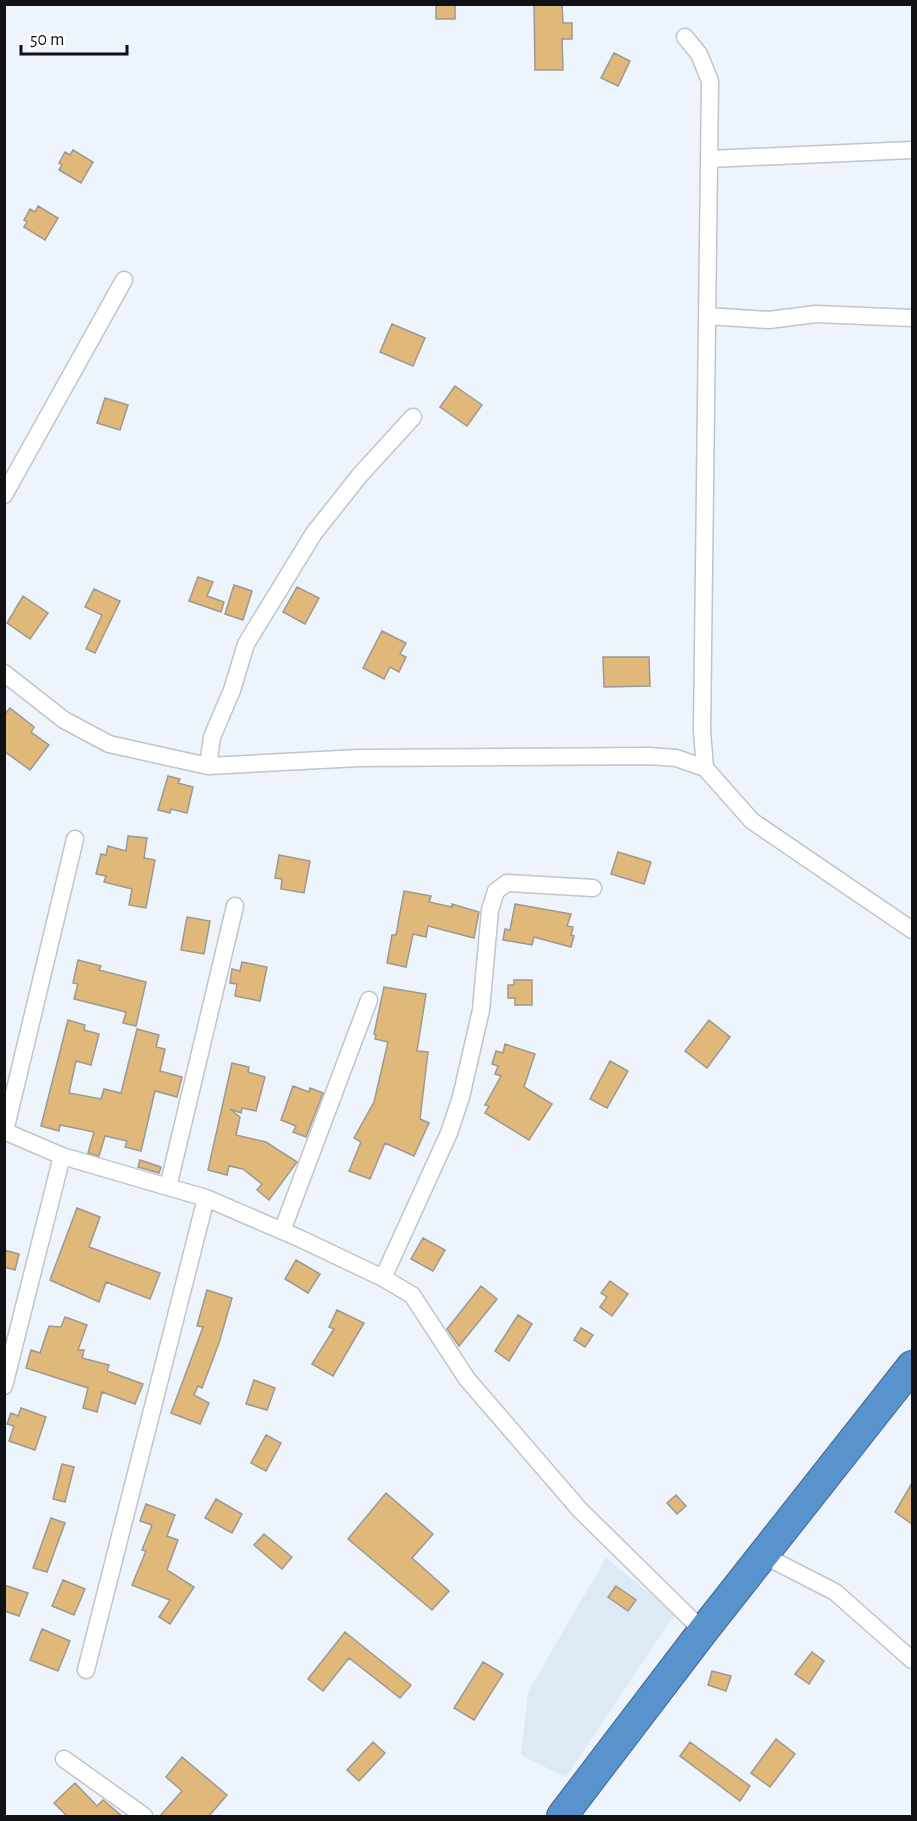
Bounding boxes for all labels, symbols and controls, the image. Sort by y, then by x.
scale bar [21,18,128,56]
text: 50 m [30,31,64,49]

